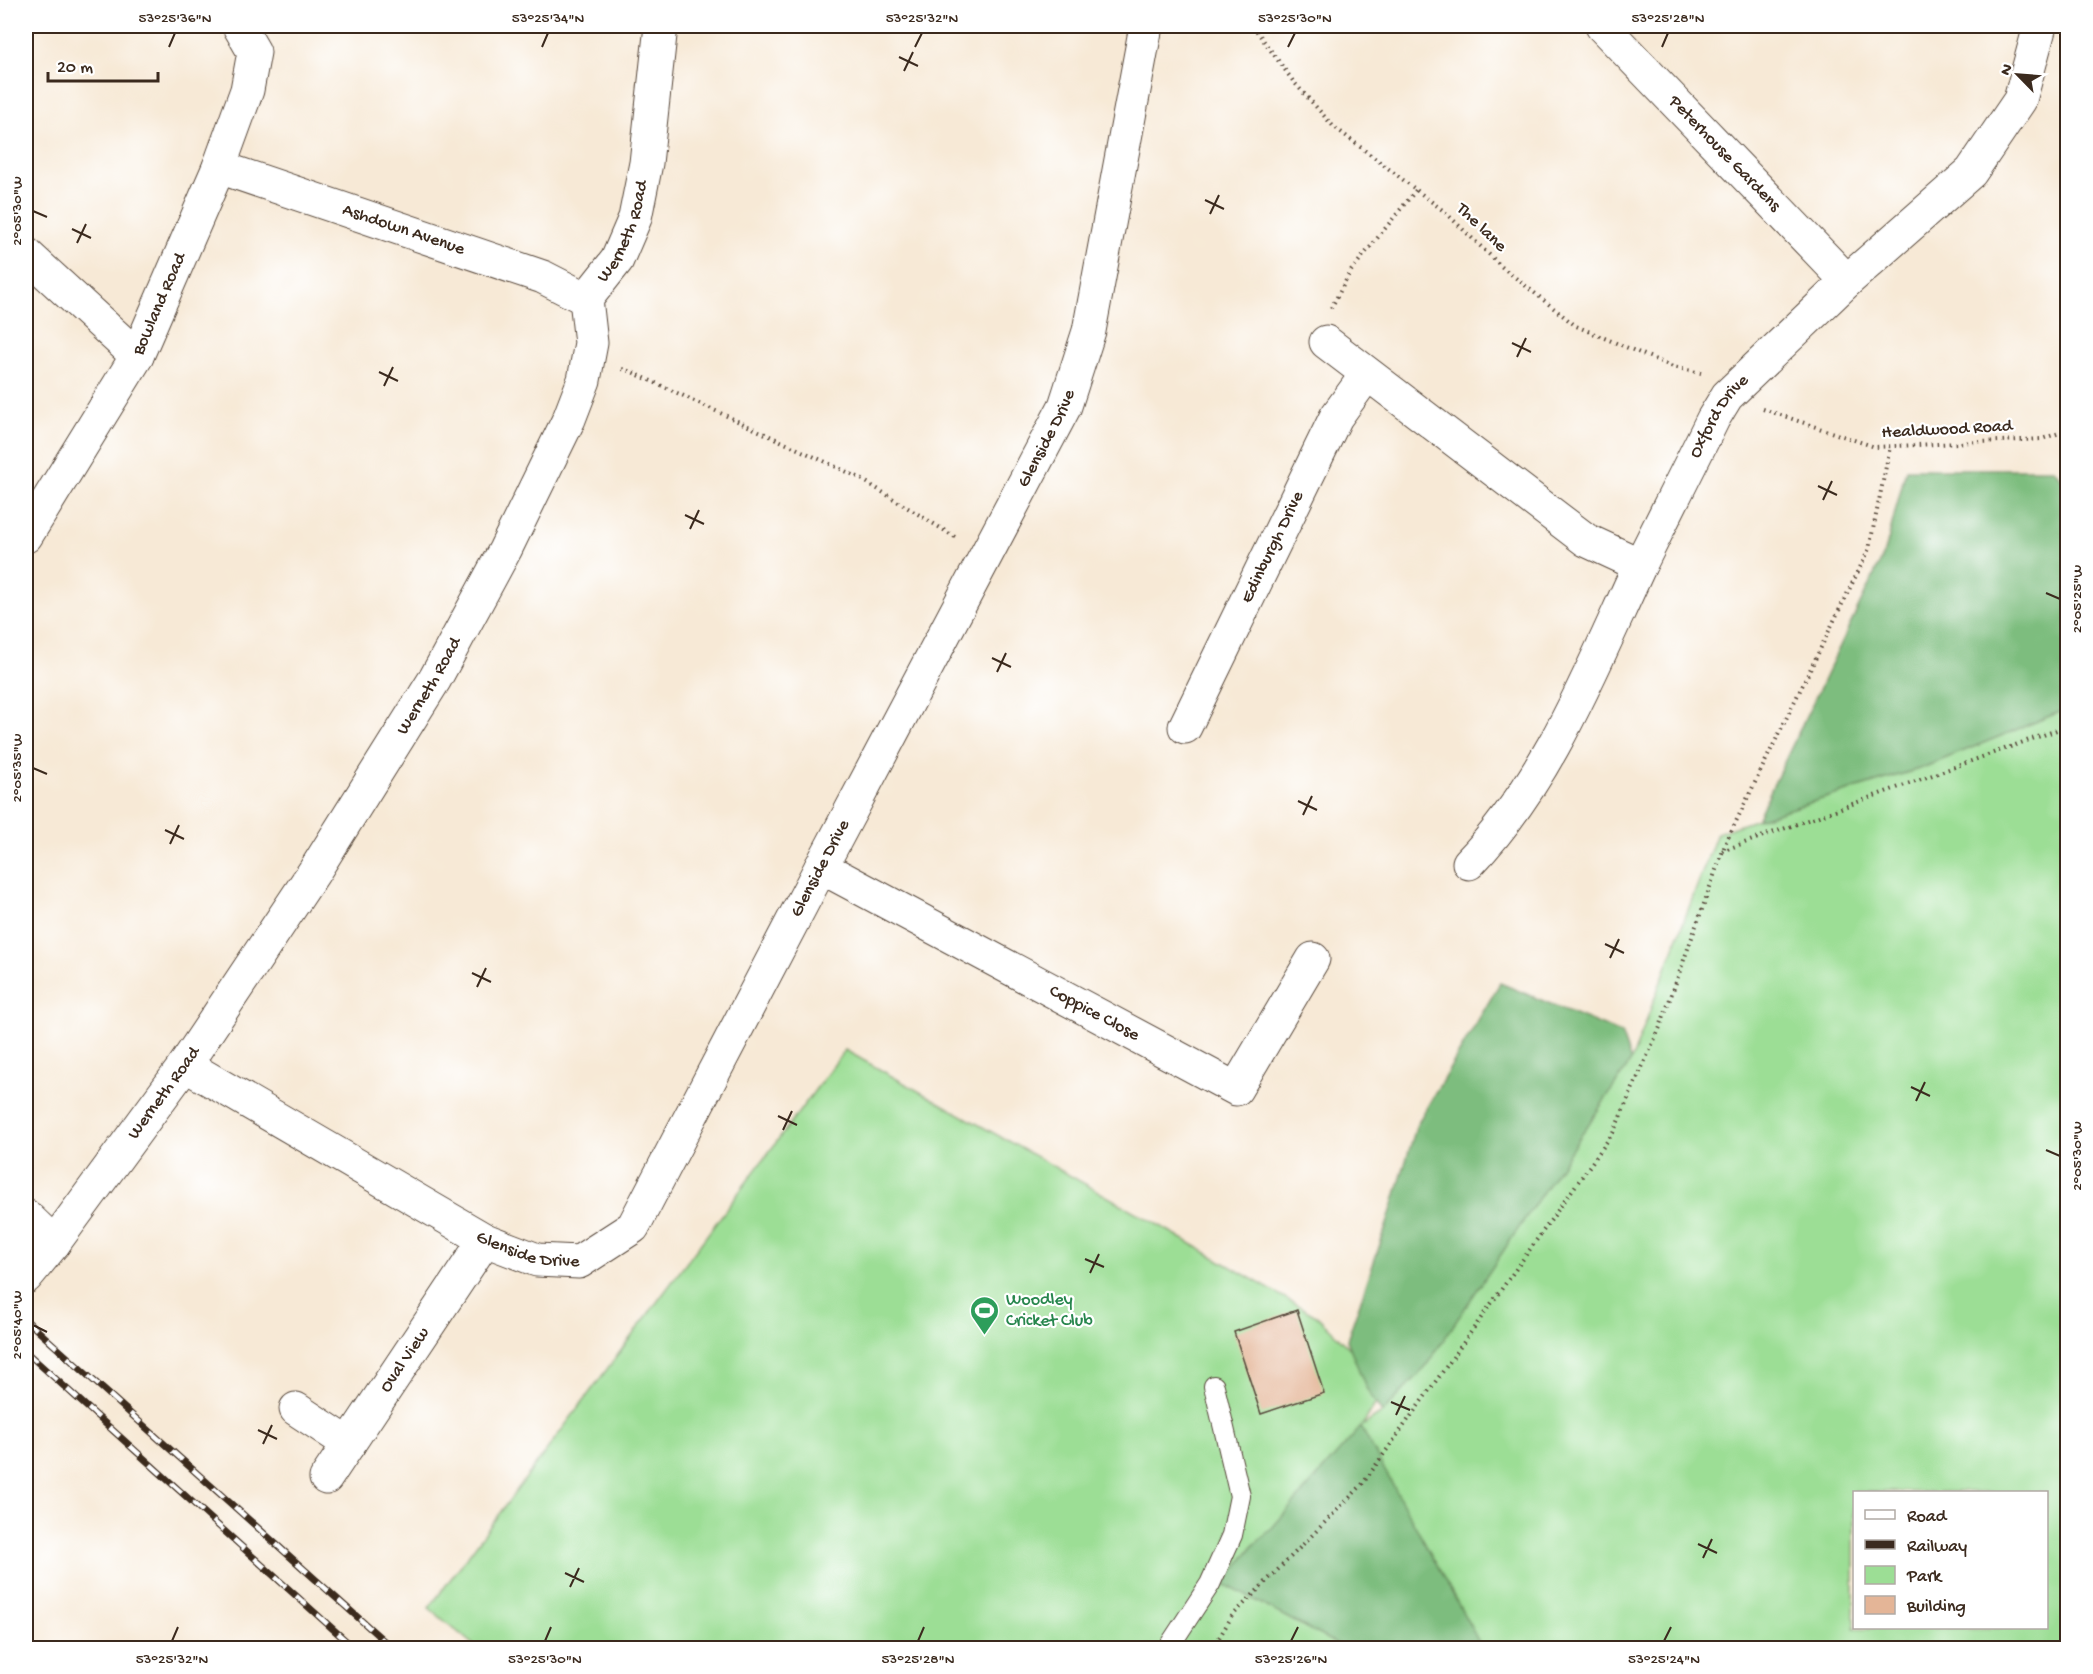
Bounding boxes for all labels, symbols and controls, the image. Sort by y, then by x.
text: 53°25'36"N [139,10,212,28]
text: 53°25'34"N [512,10,584,28]
text: 53°25'32"N [886,10,959,28]
text: 53°25'30"N [1258,10,1332,28]
text: 53°25'28"N [1631,10,1705,28]
scale bar [48,45,158,83]
north arrow [1988,45,2048,105]
text: 20 m [57,58,93,79]
text: N [1997,61,2019,79]
street label: Peterhouse Gardens [1663,91,1786,217]
text: 2°05'30"W [9,176,27,246]
street label: Werneth Road [593,177,653,287]
street label: The lane [1451,198,1511,258]
street label: Ashdown Avenue [340,199,468,260]
street label: Bowland Road [128,249,191,359]
street label: Oxford Drive [1685,370,1754,462]
street label: Glenside Drive [1013,387,1080,491]
street label: Healdwood Road [1881,416,2014,444]
street label: Edinburgh Drive [1236,487,1309,607]
text: 2°05'25"W [2069,564,2087,633]
street label: Werneth Road [392,633,467,739]
text: 2°05'35"W [9,733,27,802]
street label: Glenside Drive [786,816,855,921]
street label: Coppice Close [1046,981,1144,1046]
street label: Werneth Road [123,1042,205,1144]
text: 2°05'30"W [2069,1121,2087,1191]
street label: Glenside Drive [472,1226,581,1273]
text: 2°05'40"W [9,1290,27,1359]
place label: Woodley Cricket Club [1006,1290,1093,1332]
sports icon: Woodley Cricket Club [969,1294,1001,1336]
street label: Oval View [376,1323,434,1397]
legend [1853,1491,2048,1629]
text: Road [1907,1507,1948,1528]
text: Railway [1907,1537,1967,1558]
text: Park [1906,1567,1943,1588]
text: Building [1906,1597,1966,1618]
text: 53°25'32"N [136,1651,209,1669]
text: 53°25'30"N [508,1651,582,1669]
text: 53°25'28"N [881,1651,955,1669]
text: 53°25'26"N [1255,1651,1327,1669]
text: 53°25'24"N [1628,1651,1700,1669]

